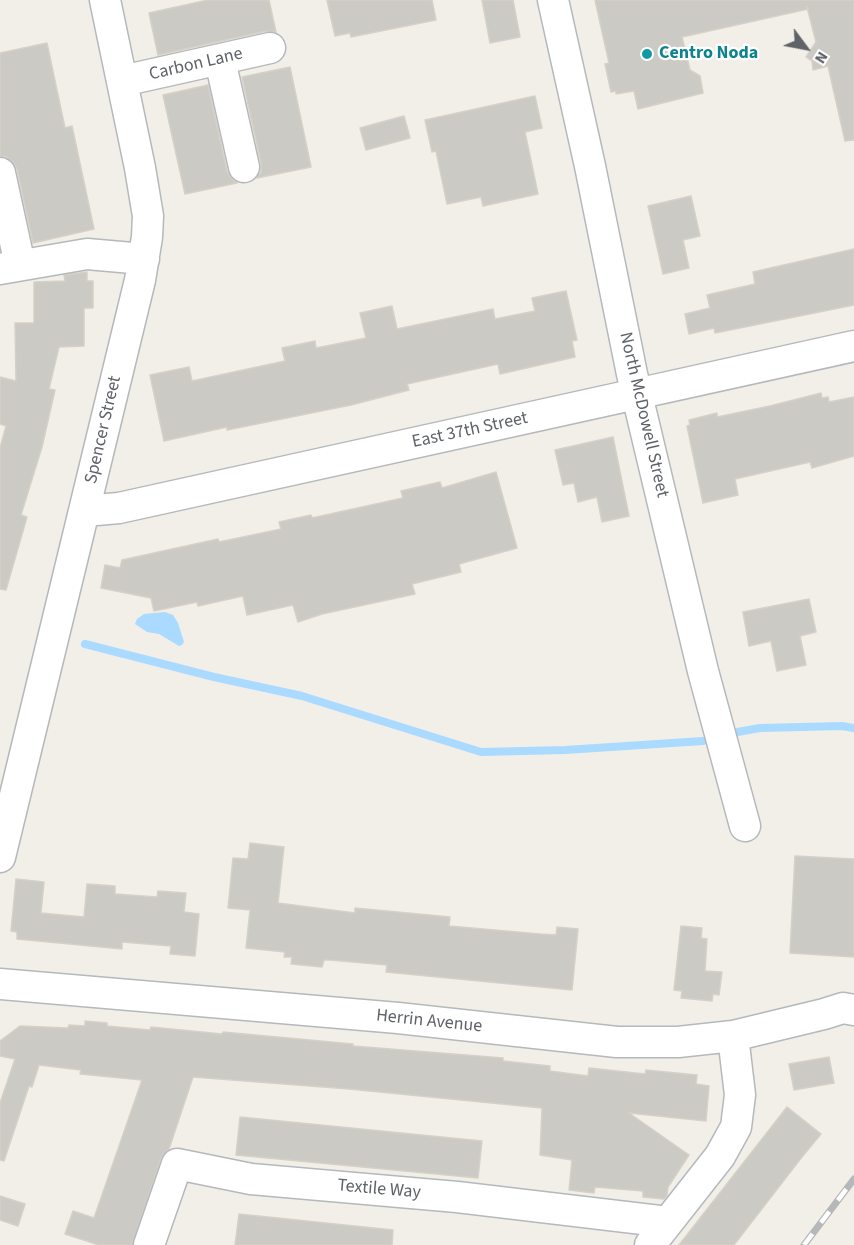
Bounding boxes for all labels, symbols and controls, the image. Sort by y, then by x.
north arrow [776,18,836,78]
place label: Centro Noda [659,43,758,65]
street label: Carbon Lane [147,44,245,86]
marker: Centro Noda [640,47,654,61]
text: N [809,47,833,68]
street label: North McDowell Street [613,330,673,500]
street label: Spencer Street [81,374,127,486]
street label: East 37th Street [410,408,530,454]
street label: Herrin Avenue [375,1006,483,1038]
street label: Textile Way [336,1176,422,1204]

